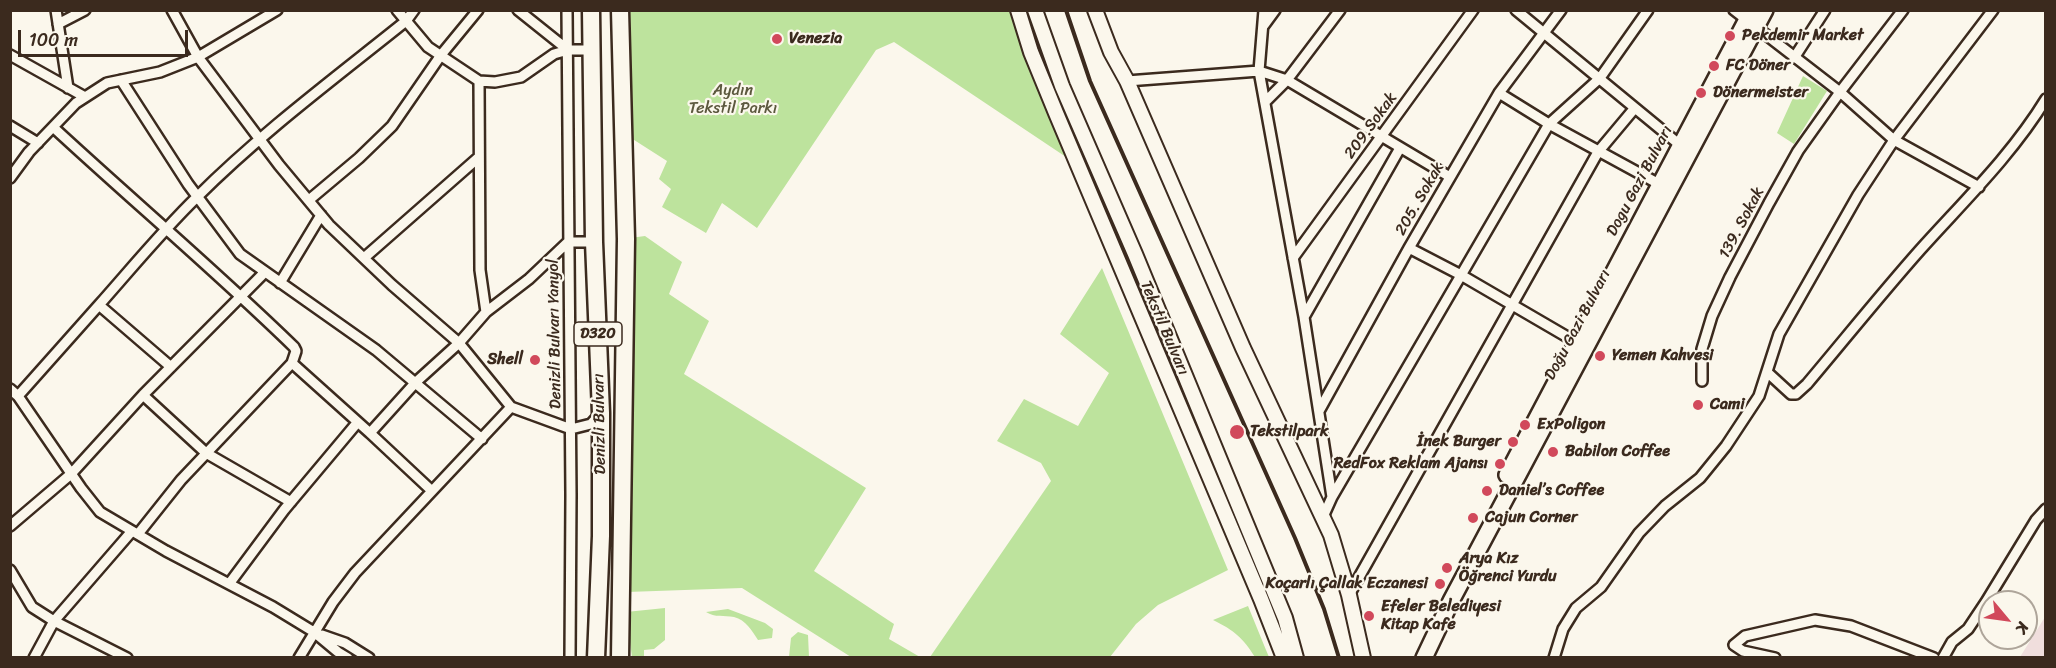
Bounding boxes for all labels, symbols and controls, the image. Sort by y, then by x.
scale bar [21,18,190,56]
text: 100 m [29,24,78,56]
place label: Pekdemir Market [1742,26,1863,46]
place label: Venezia [789,29,842,49]
marker: Pekdemir Market [1723,29,1737,43]
marker: Venezia [770,32,784,46]
place label: FC Döner [1726,56,1790,76]
marker: FC Döner [1707,59,1721,73]
park label: Aydın Tekstil Parkı [689,81,777,119]
place label: Dönermeister [1713,83,1808,103]
marker: Dönermeister [1694,86,1708,100]
street label: 209.Sokak [1341,89,1401,163]
street label: Dogu Gazi Bulvarı [1603,122,1677,240]
street label: 205. Sokak [1391,159,1449,239]
street label: 139. Sokak [1715,184,1769,262]
street label: Denizli Bulvarı Yanyol [544,259,566,409]
street label: Doğu Gazi Bulvarı [1541,266,1615,384]
street label: Tekstil Bulvarı [1135,278,1193,378]
road number: D320 [574,322,622,346]
place label: Yemen Kahvesi [1612,346,1713,366]
marker: Yemen Kahvesi [1593,349,1607,363]
place label: Shell [487,350,523,370]
marker: Shell [528,353,542,367]
street label: Denizli Bulvarı [590,373,610,475]
place label: Cami [1710,395,1745,415]
marker: Cami [1691,398,1705,412]
place label: ExPoligon [1537,415,1605,435]
marker: ExPoligon [1518,418,1532,432]
place label: Tekstilpark [1250,422,1328,442]
marker: Tekstilpark [1228,423,1246,441]
place label: İnek Burger [1417,432,1501,452]
marker: İnek Burger [1506,435,1520,449]
place label: Babilon Coffee [1565,442,1670,462]
marker: Babilon Coffee [1546,445,1560,459]
place label: RedFox Reklam Ajansı [1334,454,1488,474]
marker: RedFox Reklam Ajansı [1493,457,1507,471]
place label: Daniel’s Coffee [1499,481,1604,501]
marker: Daniel’s Coffee [1480,484,1494,498]
place label: Cajun Corner [1485,508,1578,528]
marker: Cajun Corner [1466,511,1480,525]
place label: Arya Kız Öğrenci Yurdu [1459,549,1557,587]
marker: Arya Kız Öğrenci Yurdu [1440,561,1454,575]
place label: Koçarlı Çallak Eczanesi [1265,574,1428,594]
marker: Koçarlı Çallak Eczanesi [1433,577,1447,591]
north arrow [1978,590,2038,650]
place label: Efeler Belediyesi Kitap Kafe [1381,597,1501,635]
marker: Efeler Belediyesi Kitap Kafe [1362,609,1376,623]
text: K [2007,617,2037,639]

